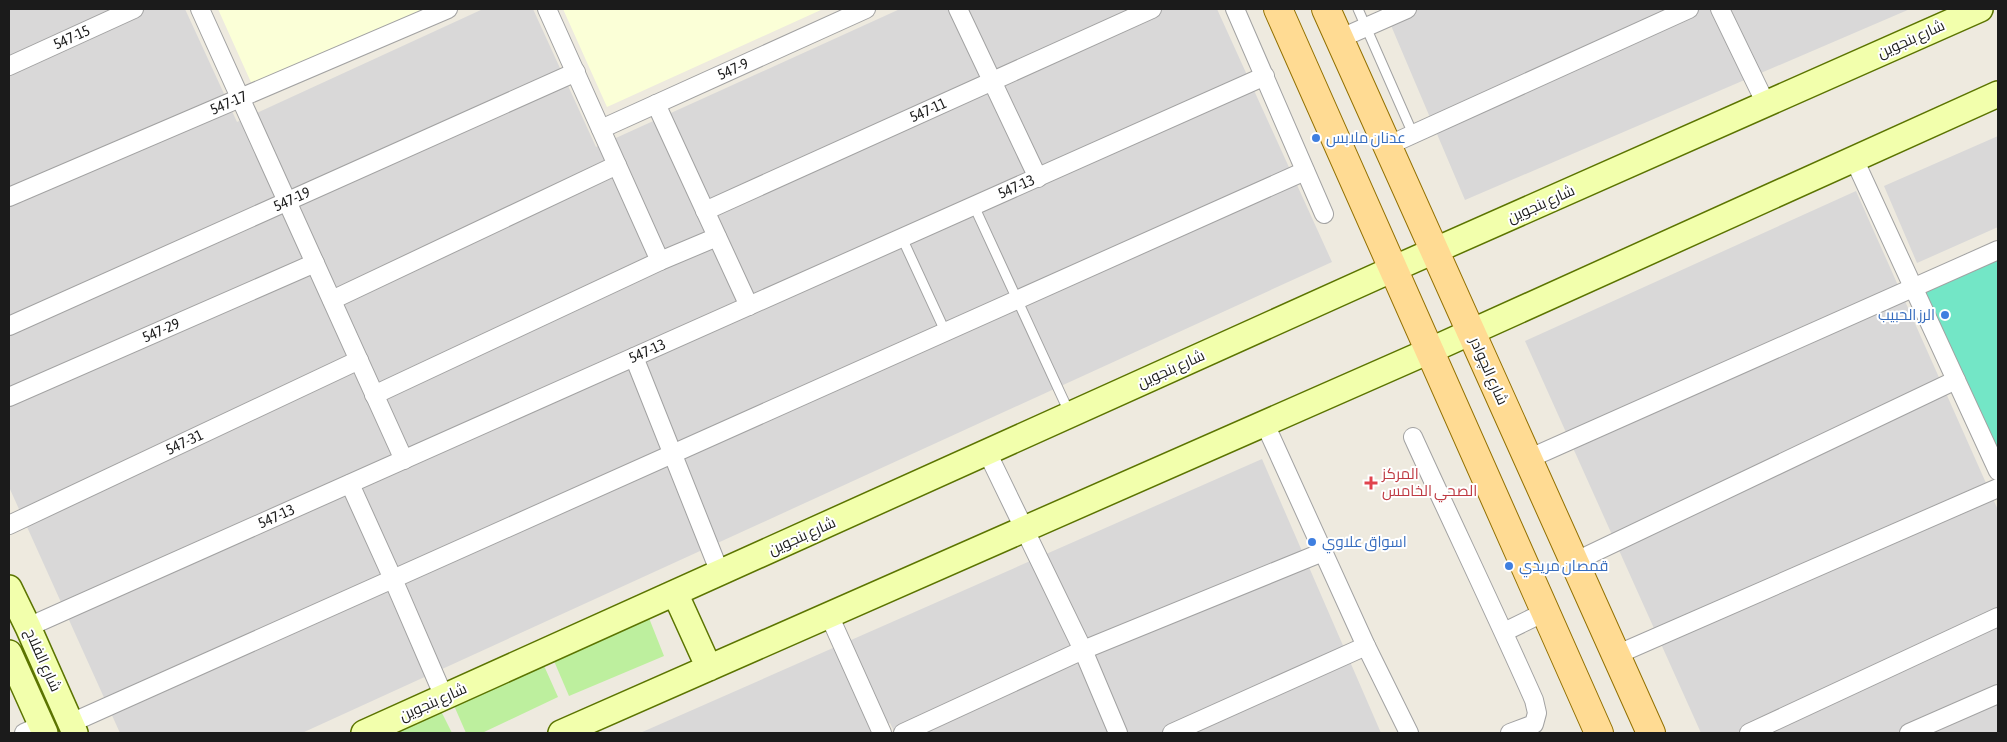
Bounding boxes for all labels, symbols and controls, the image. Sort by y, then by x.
street label: شارع بنجوين [1875,16,1948,64]
street label: 547-15 [51,21,93,53]
street label: 547-9 [715,54,751,83]
street label: 547-17 [208,87,249,118]
street label: 547-11 [907,94,949,125]
place label: عدنان ملابس [1326,129,1406,148]
marker: عدنان ملابس [1310,132,1322,144]
street label: 547-13 [995,171,1037,202]
street label: شارع بنجوين [1505,181,1578,229]
street label: 547-19 [271,183,313,214]
place label: الرز الحبيب [1878,306,1935,324]
marker: الرز الحبيب [1939,309,1951,321]
street label: 547-29 [140,314,182,346]
street label: شارع الچوادر [1464,333,1512,408]
street label: 547-13 [626,335,668,366]
street label: شارع بنجوين [1135,346,1208,394]
street label: 547-31 [163,426,206,458]
place label: المركز الصحي الخامس [1381,465,1477,503]
marker: المركز الصحي الخامس [1364,476,1378,490]
street label: 547-13 [255,500,297,531]
street label: شارع بنجوين [766,513,839,561]
place label: اسواق علاوي [1322,533,1407,554]
marker: اسواق علاوي [1306,536,1318,548]
place label: قمصان مريدي [1519,557,1608,578]
marker: قمصان مريدي [1503,560,1515,572]
street label: شارع الفلاح [19,625,65,695]
street label: شارع بنجوين [397,679,470,727]

